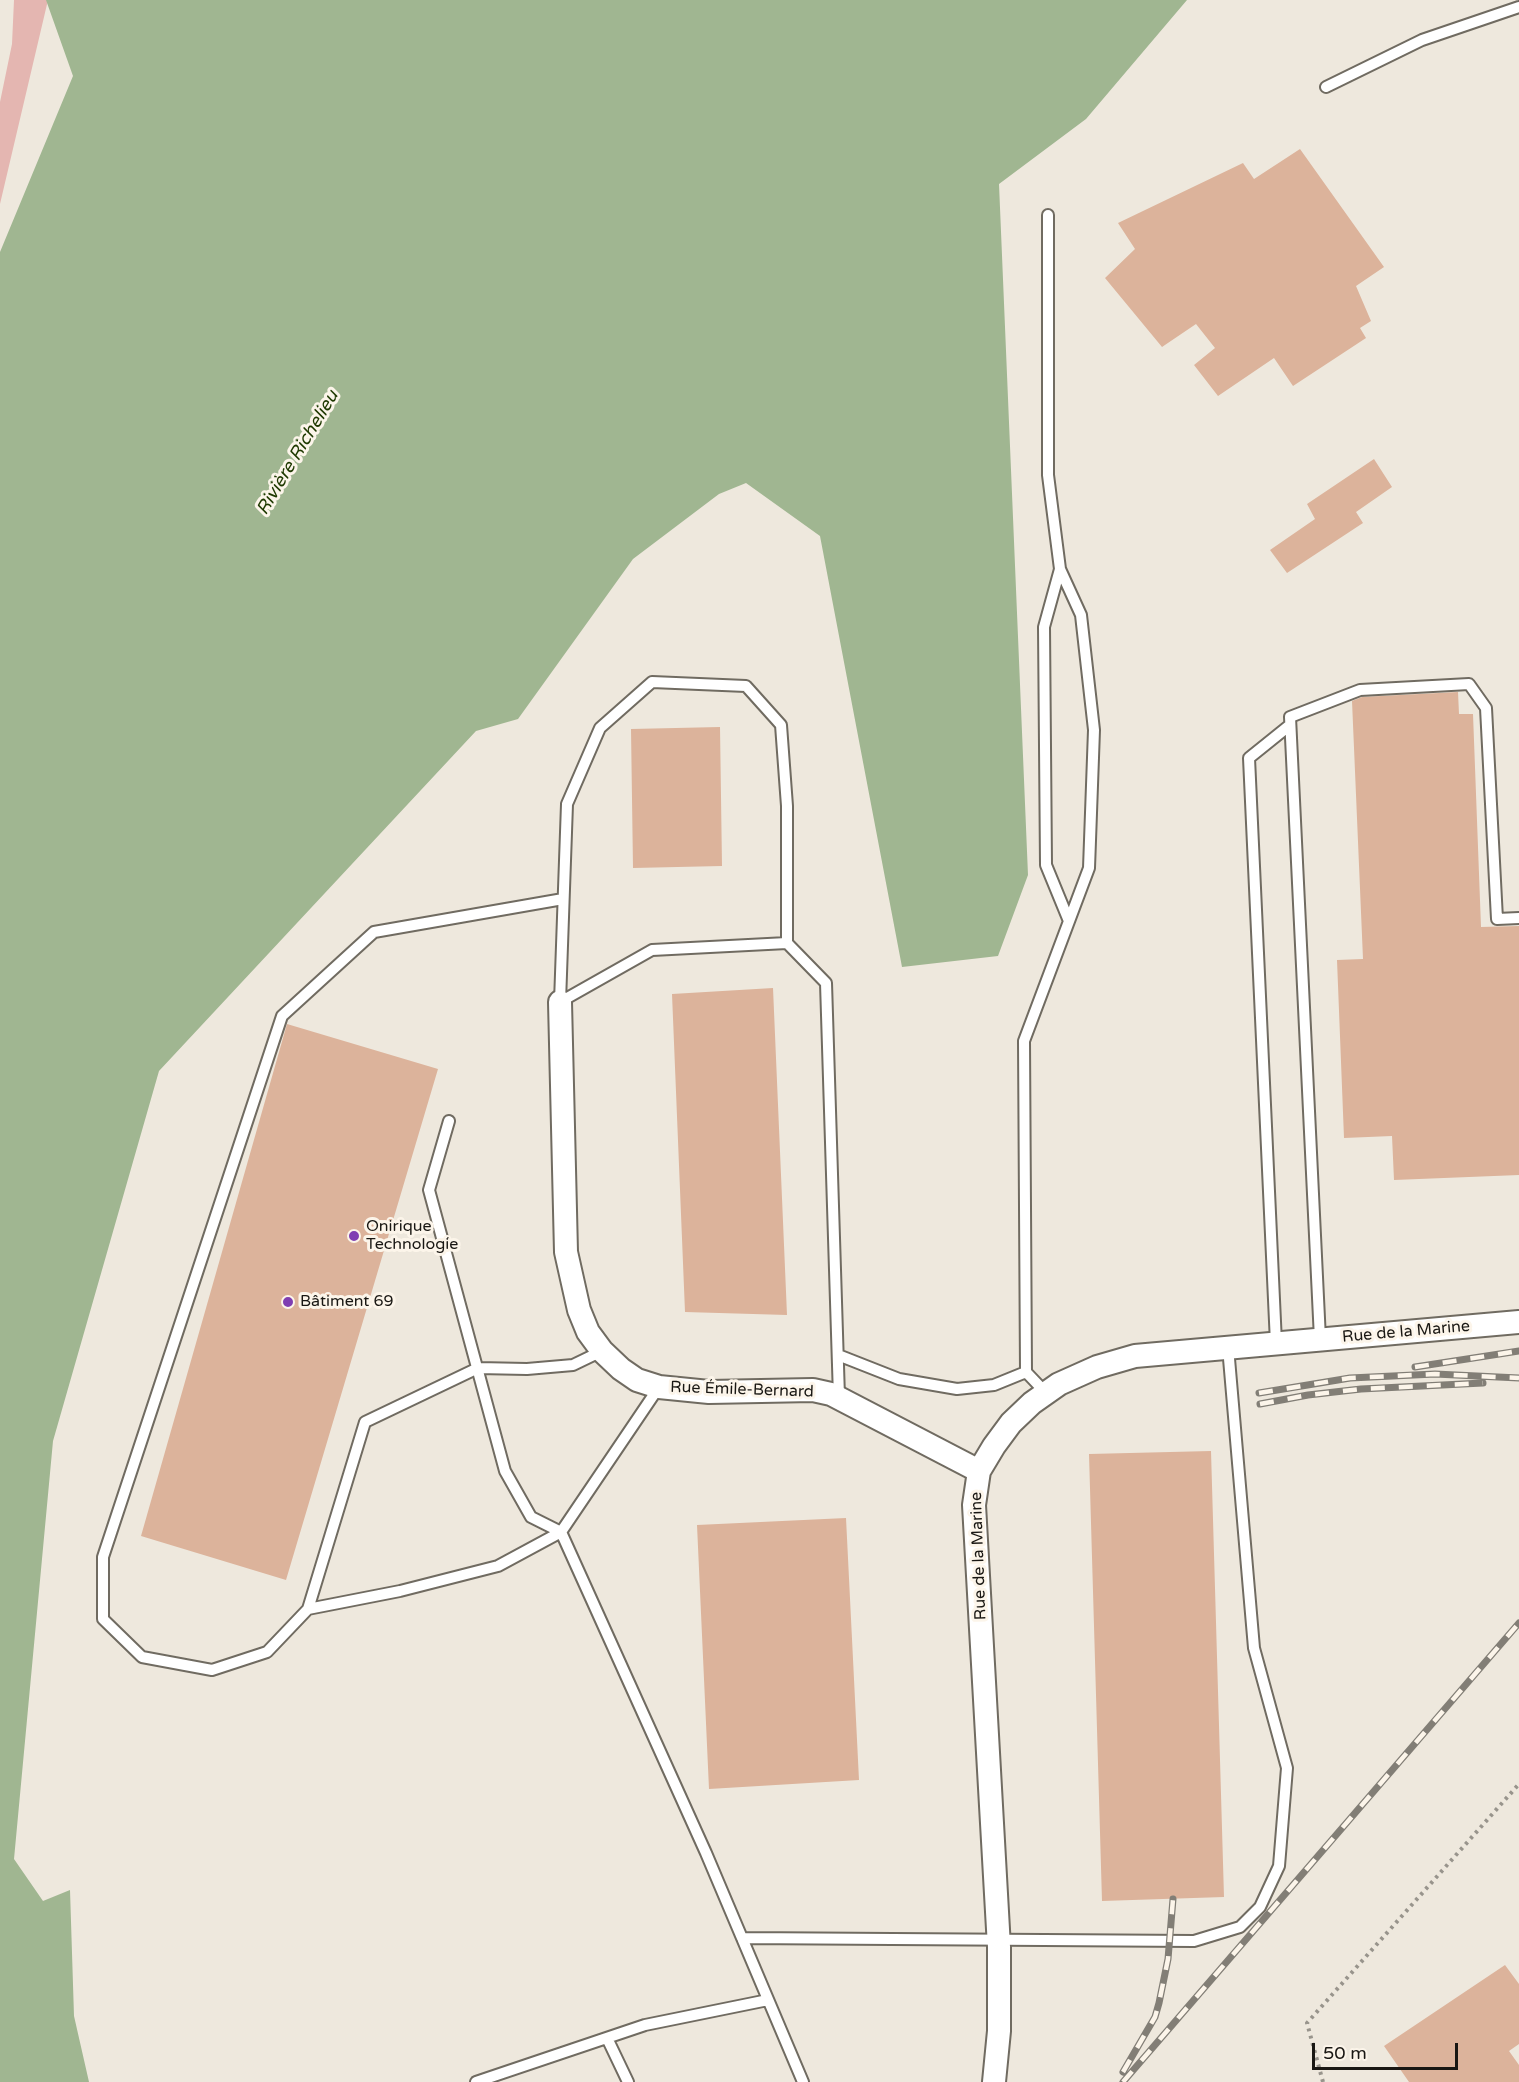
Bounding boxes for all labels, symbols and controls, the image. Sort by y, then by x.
water label: Rivière Richelieu [252,387,344,519]
place label: Onirique Technologie [366,1217,458,1255]
marker: Onirique Technologie [347,1229,361,1243]
place label: Bâtiment 69 [300,1292,394,1312]
marker: Bâtiment 69 [281,1295,295,1309]
street label: Rue de la Marine [1341,1317,1471,1347]
street label: Rue Émile-Bernard [670,1378,814,1402]
street label: Rue de la Marine [967,1492,991,1620]
scale bar [1315,2031,1460,2069]
text: 50 m [1323,2042,1367,2064]

